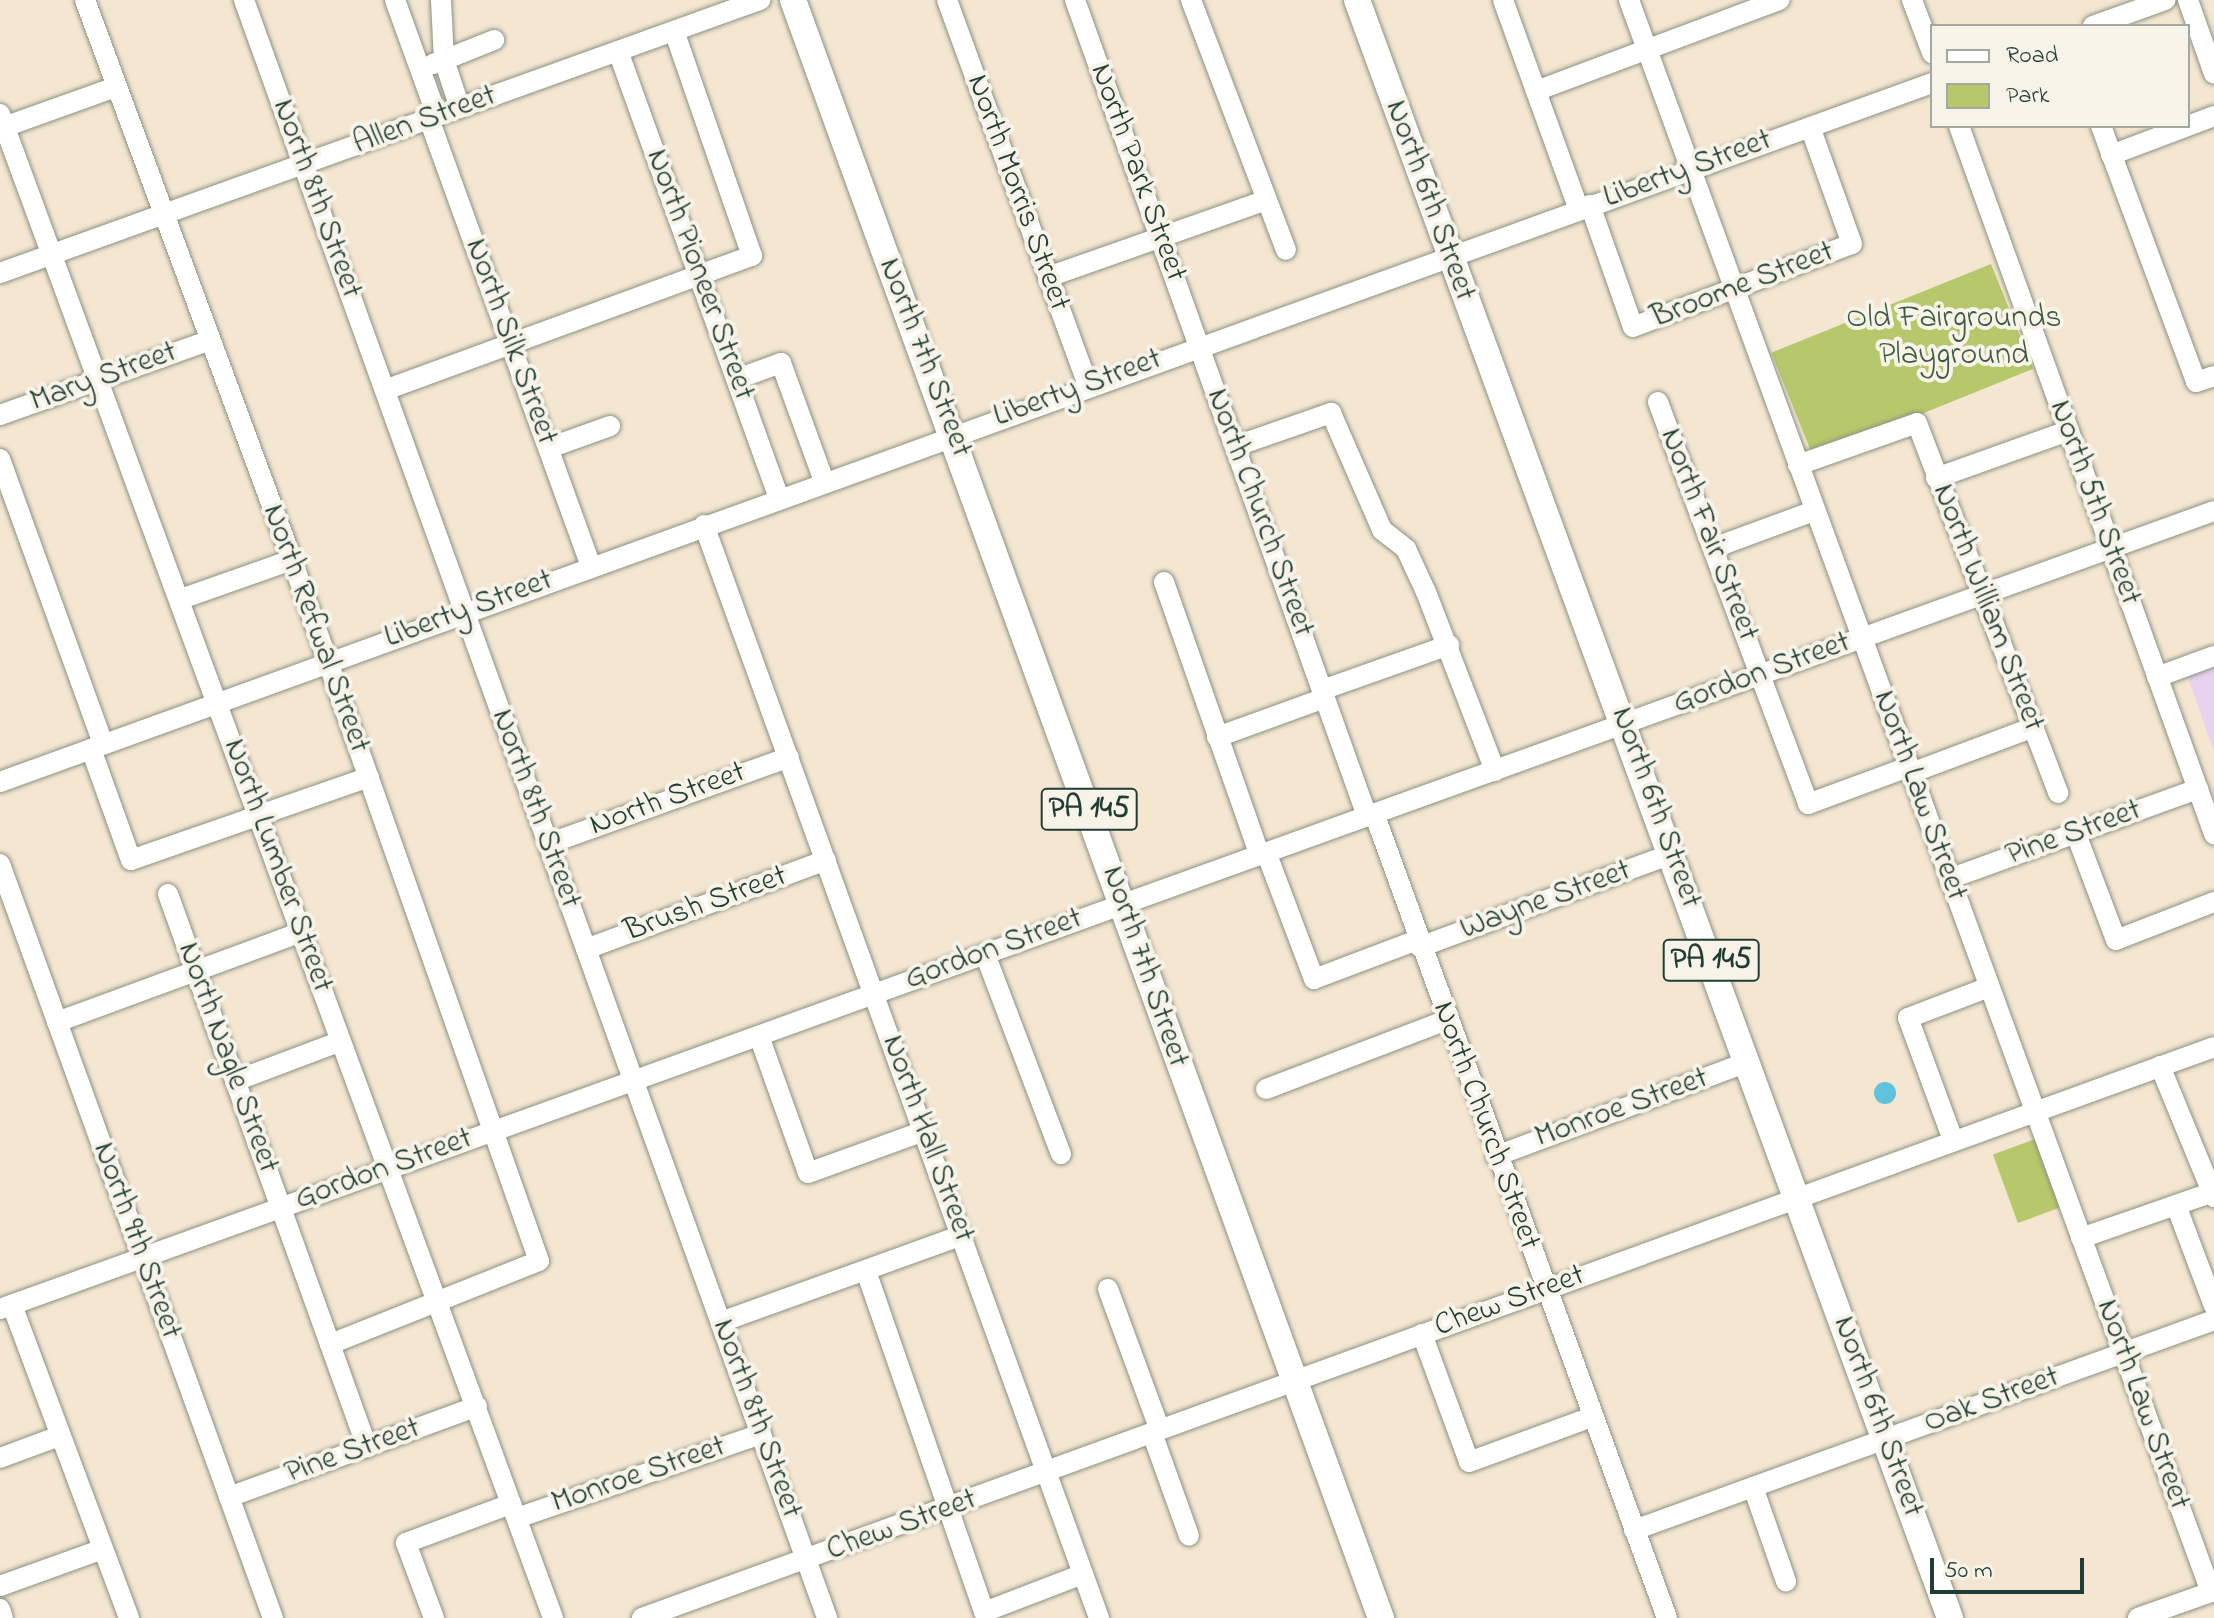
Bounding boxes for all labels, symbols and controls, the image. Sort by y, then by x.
legend [1930,24,2190,128]
text: Road [2006,39,2058,74]
street label: North Park Street [1080,59,1194,287]
street label: North Morris Street [956,70,1078,316]
street label: Allen Street [348,77,502,165]
text: Park [2006,79,2049,114]
street label: North 8th Street [262,94,370,304]
street label: North 6th Street [1375,95,1483,307]
street label: Liberty Street [1599,122,1777,218]
street label: North Pioneer Street [636,144,762,406]
street label: North Silk Street [455,234,565,450]
street label: Broome Street [1646,234,1840,338]
street label: North 7th Street [868,253,980,463]
park label: Old Fairgrounds Playground [1846,301,2062,376]
street label: Mary Street [26,334,182,422]
street label: Liberty Street [989,341,1167,437]
street label: North Church Street [1196,384,1322,642]
street label: North 5th Street [2039,395,2149,611]
street label: North Fair Street [1650,423,1766,647]
street label: North William Street [1922,479,2052,737]
street label: North Refwal Street [252,500,378,758]
street label: Liberty Street [380,562,558,658]
street label: Gordon Street [1668,624,1856,724]
street label: North Law Street [1863,686,1975,906]
street label: North 6th Street [1601,702,1709,914]
street label: North 8th Street [481,704,589,914]
street label: North Lumber Street [213,734,341,998]
street label: North Street [585,754,751,846]
road number: PA 145 [1039,783,1139,835]
street label: Pine Street [2001,792,2147,876]
street label: Wayne Street [1456,852,1636,950]
street label: Brush Street [620,858,792,952]
street label: North 7th Street [1092,862,1196,1072]
street label: Gordon Street [900,900,1088,1000]
road number: PA 145 [1661,934,1761,986]
street label: North Nagle Street [167,938,287,1178]
street label: North Church Street [1422,997,1548,1255]
street label: North Hall Street [872,1030,982,1248]
street label: Monroe Street [1530,1060,1714,1158]
street label: Gordon Street [290,1120,478,1220]
street label: North 9th Street [83,1137,189,1345]
street label: Chew Street [1430,1257,1590,1347]
street label: North Law Street [2086,1295,2198,1515]
street label: North 6th Street [1823,1311,1931,1523]
street label: North 8th Street [702,1314,810,1524]
street label: Oak Street [1919,1359,2065,1443]
street label: Pine Street [280,1410,426,1494]
street label: Monroe Street [547,1428,731,1524]
street label: Chew Street [822,1481,982,1571]
scale bar [1934,1542,2088,1592]
text: 50 m [1944,1554,1993,1589]

